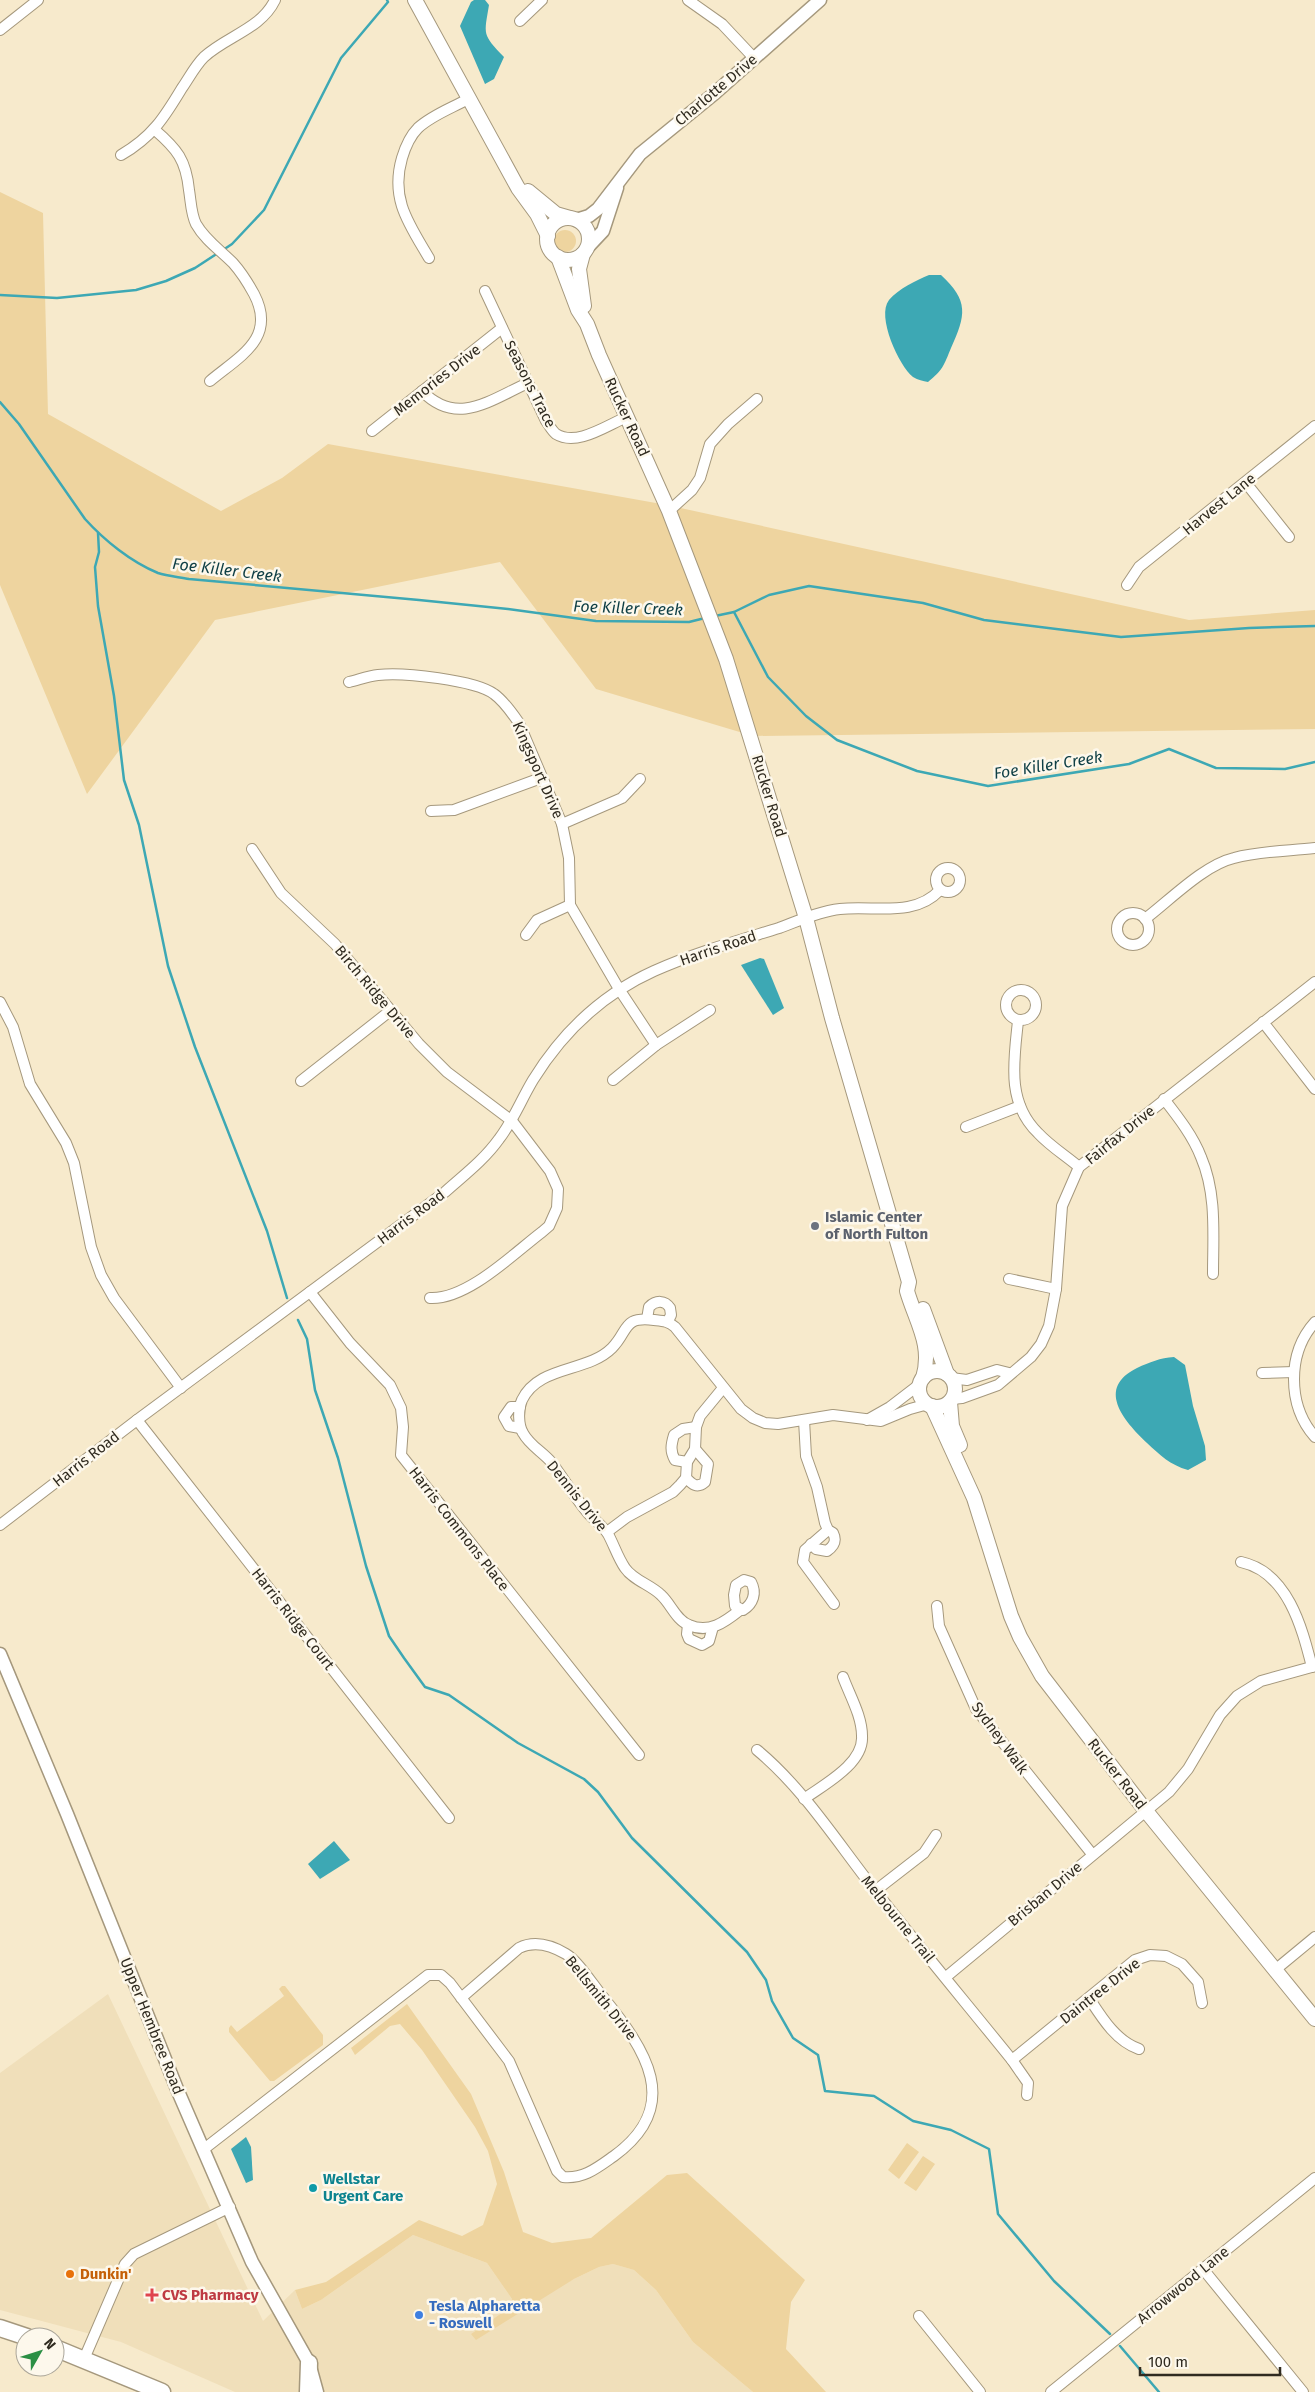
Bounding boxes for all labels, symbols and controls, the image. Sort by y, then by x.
street label: Charlotte Drive [671,50,761,130]
street label: Seasons Trace [500,337,560,431]
street label: Memories Drive [390,340,484,420]
street label: Rucker Road [601,375,653,459]
street label: Harvest Lane [1179,469,1259,539]
water label: Foe Killer Creek [171,554,283,586]
water label: Foe Killer Creek [573,597,683,619]
street label: Kingsport Drive [509,719,567,821]
water label: Foe Killer Creek [992,747,1104,783]
street label: Rucker Road [748,753,790,839]
street label: Harris Road [677,927,759,969]
street label: Birch Ridge Drive [331,942,419,1042]
street label: Fairfax Drive [1082,1102,1158,1168]
street label: Harris Road [374,1186,448,1248]
place label: Islamic Center of North Fulton [825,1208,928,1243]
marker: Islamic Center of North Fulton [809,1220,821,1232]
street label: Harris Road [49,1427,123,1491]
street label: Dennis Drive [543,1457,611,1535]
street label: Harris Commons Place [405,1463,513,1595]
street label: Harris Ridge Court [248,1565,339,1674]
street label: Sydney Walk [968,1698,1032,1778]
street label: Rucker Road [1084,1735,1150,1813]
street label: Brisban Drive [1004,1858,1086,1930]
street label: Melbourne Trail [857,1872,939,1967]
street label: Bellsmith Drive [561,1952,641,2044]
street label: Daintree Drive [1056,1954,1144,2028]
street label: Upper Hembree Road [116,1955,188,2097]
place label: Wellstar Urgent Care [323,2170,403,2205]
marker: Wellstar Urgent Care [307,2182,319,2194]
street label: Arrowwood Lane [1133,2242,1233,2328]
place label: Dunkin' [80,2265,132,2283]
marker: Dunkin' [64,2268,76,2280]
place label: CVS Pharmacy [162,2286,259,2304]
marker: CVS Pharmacy [146,2289,158,2301]
place label: Tesla Alpharetta - Roswell [429,2297,541,2332]
marker: Tesla Alpharetta - Roswell [413,2309,425,2321]
north arrow [15,2327,65,2377]
text: N [40,2335,59,2353]
scale bar [1140,2344,1280,2376]
text: 100 m [1148,2353,1188,2371]

